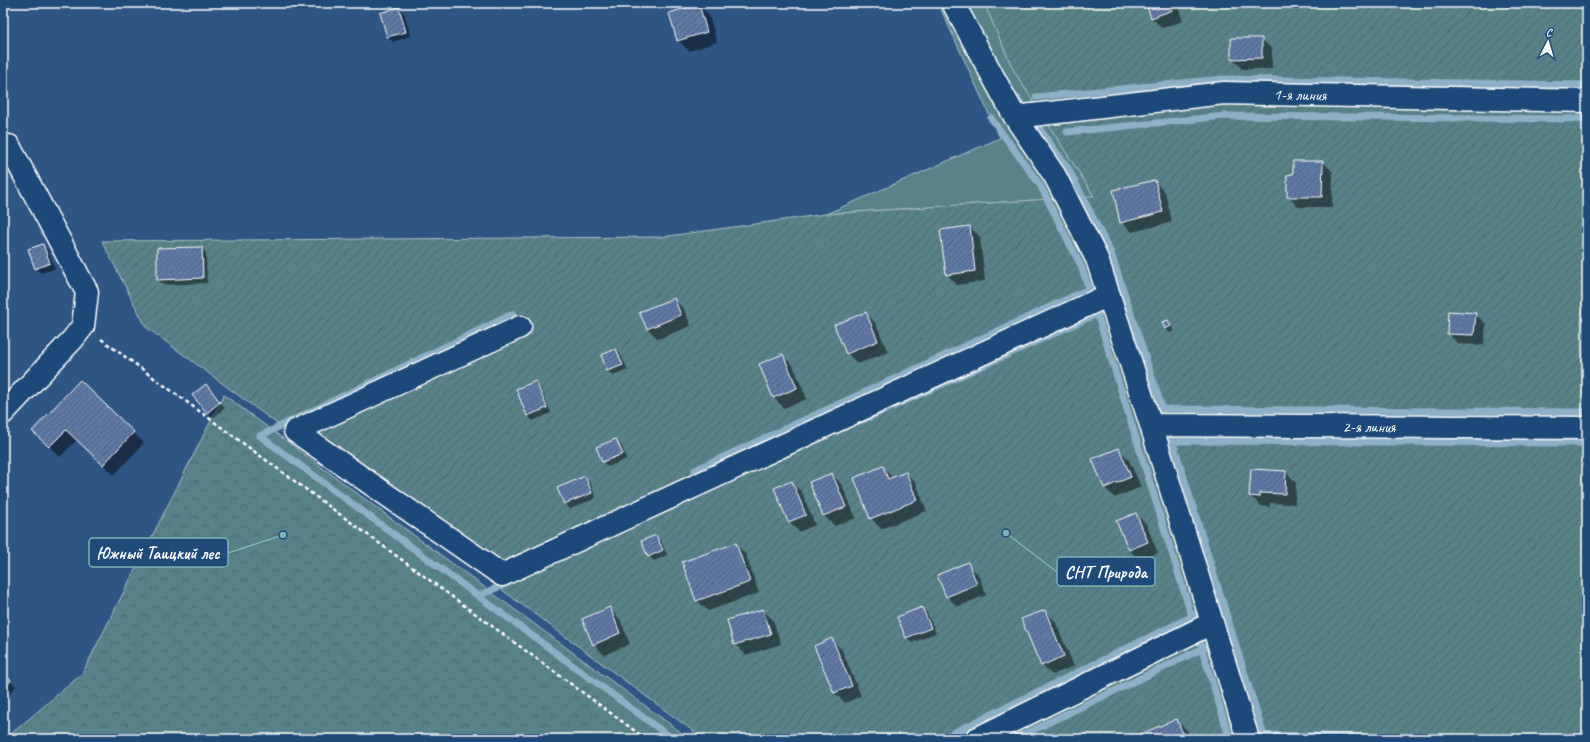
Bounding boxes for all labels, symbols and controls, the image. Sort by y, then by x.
north arrow [1528,22,1568,62]
text: С [1546,25,1554,39]
street label: 1-я линия [1273,85,1328,105]
street label: 2-я линия [1343,417,1397,437]
callout: Южный Таицкий лес [89,538,228,567]
text: Южный Таицкий лес [97,543,221,564]
callout: СНТ Природа [1057,557,1155,586]
text: СНТ Природа [1065,562,1149,583]

